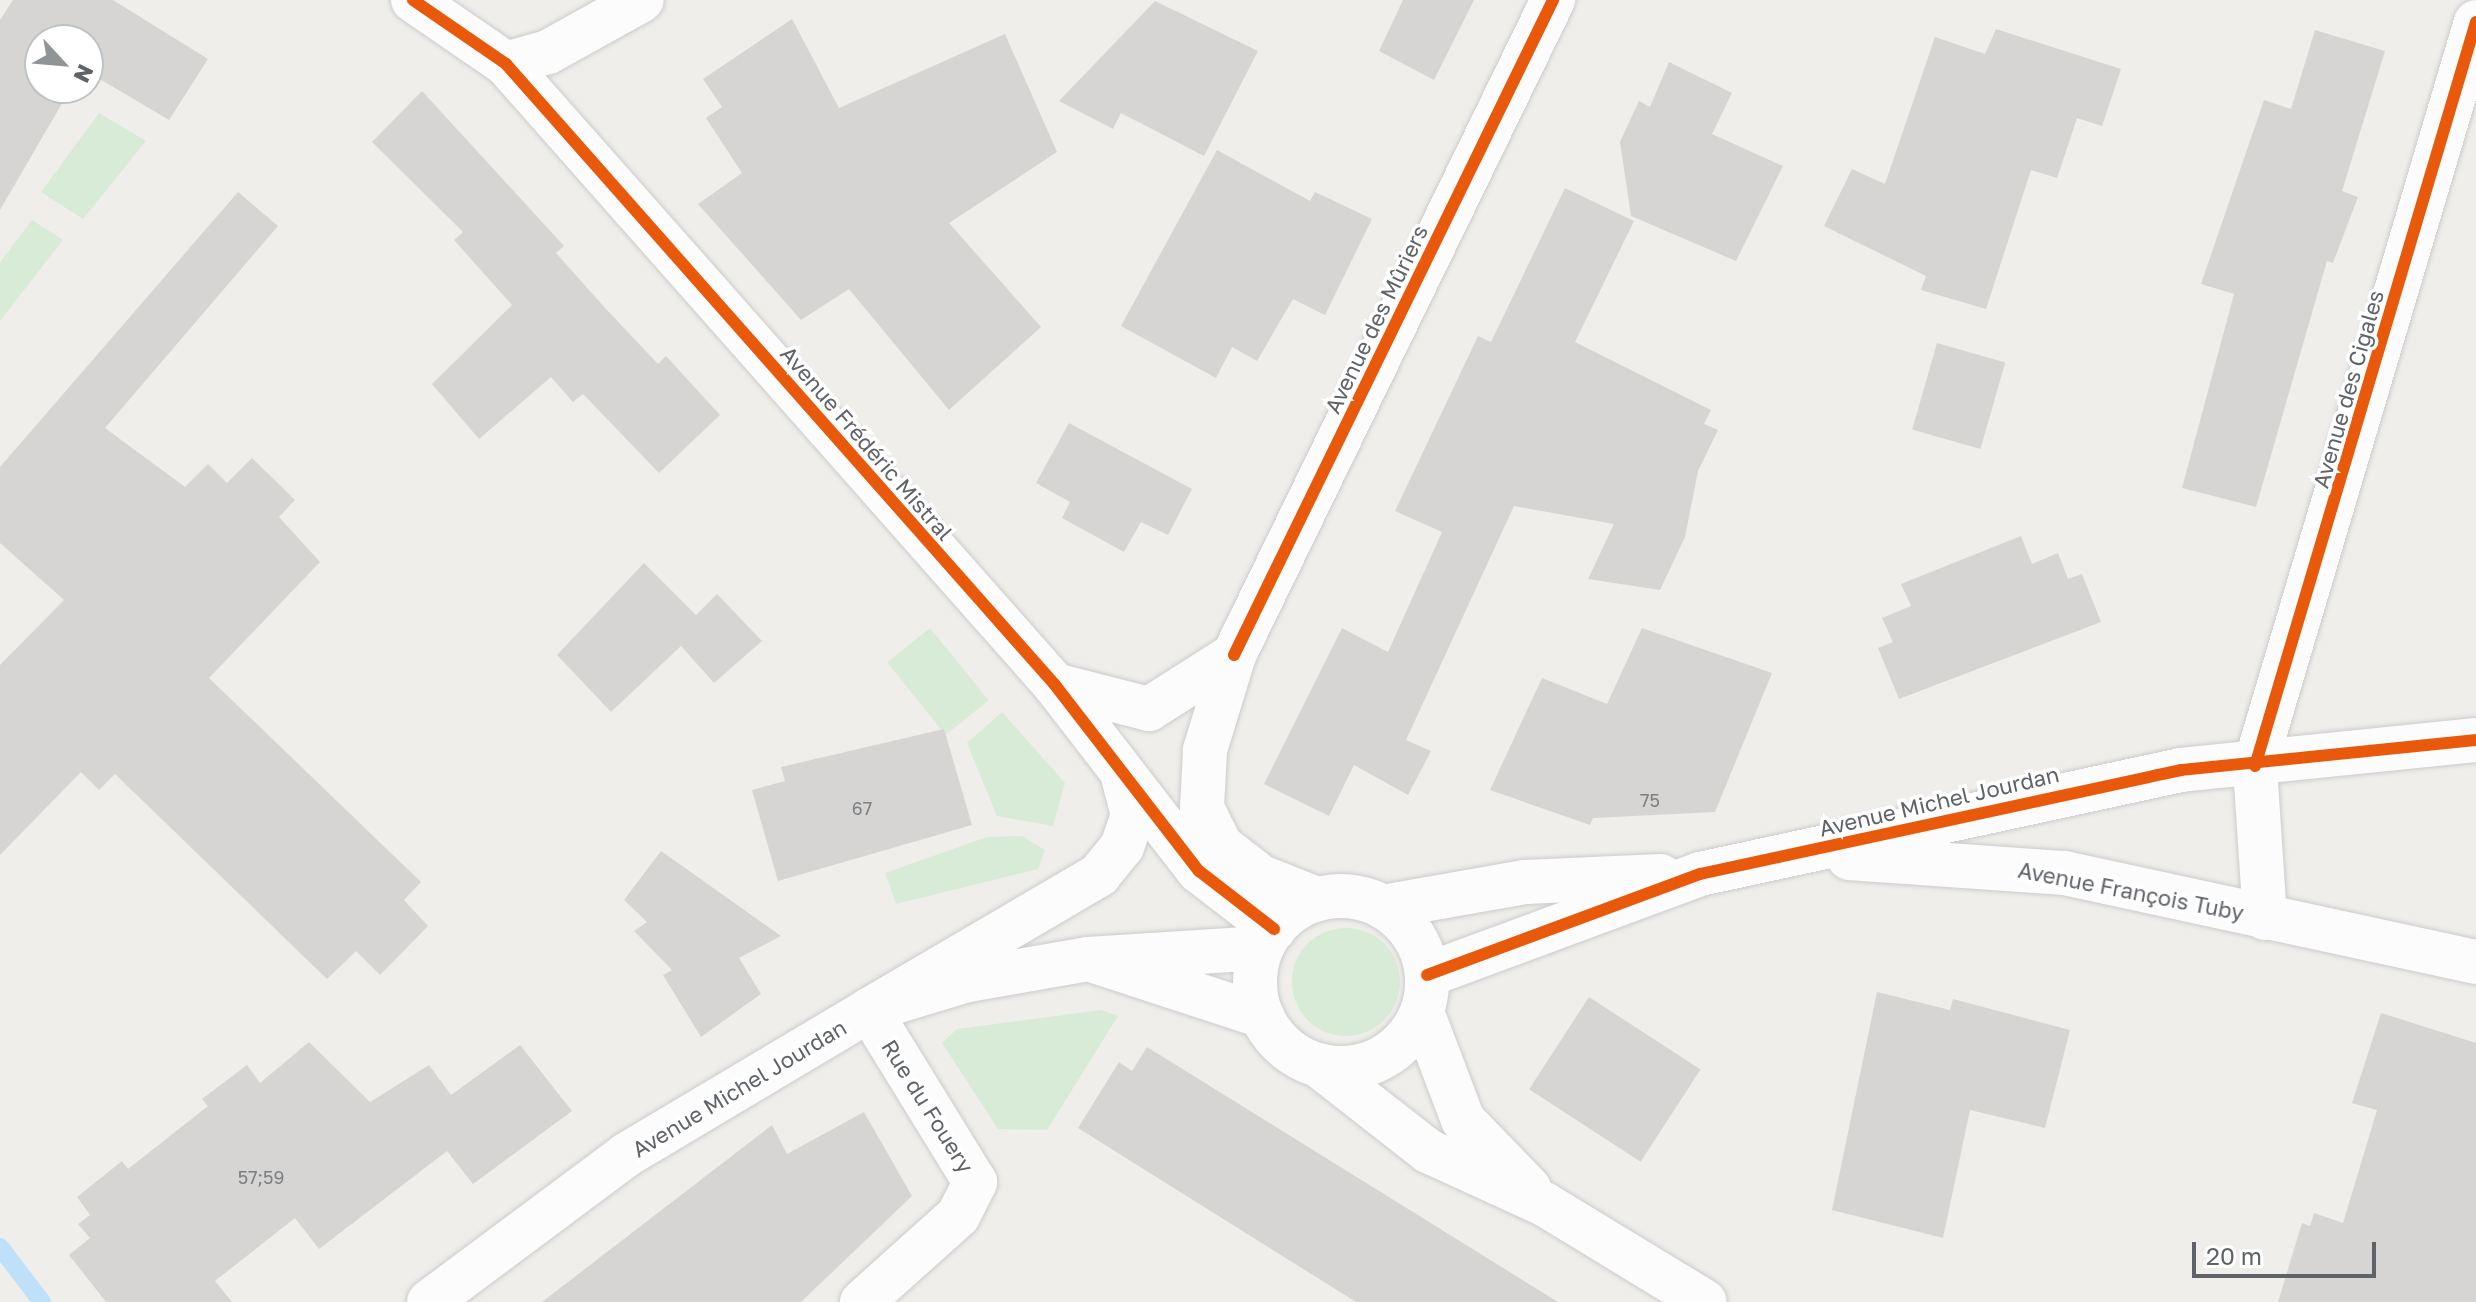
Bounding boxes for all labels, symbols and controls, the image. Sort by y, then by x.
north arrow [24,24,104,104]
text: N [68,60,100,87]
street label: Avenue des Mûriers [1319,220,1433,418]
street label: Avenue des Cigales [2307,287,2389,491]
street label: Avenue Frédéric Mistral [775,340,959,546]
street label: Avenue Michel Jourdan [1816,761,2062,841]
house number: 75 [1640,789,1660,811]
house number: 67 [852,797,872,819]
street label: Avenue François Tuby [2016,856,2246,926]
street label: Avenue Michel Jourdan [627,1013,851,1163]
street label: Rue du Fouery [876,1034,980,1178]
house number: 57;59 [238,1166,284,1188]
scale bar [2196,1226,2380,1276]
text: 20 m [2206,1241,2262,1270]

